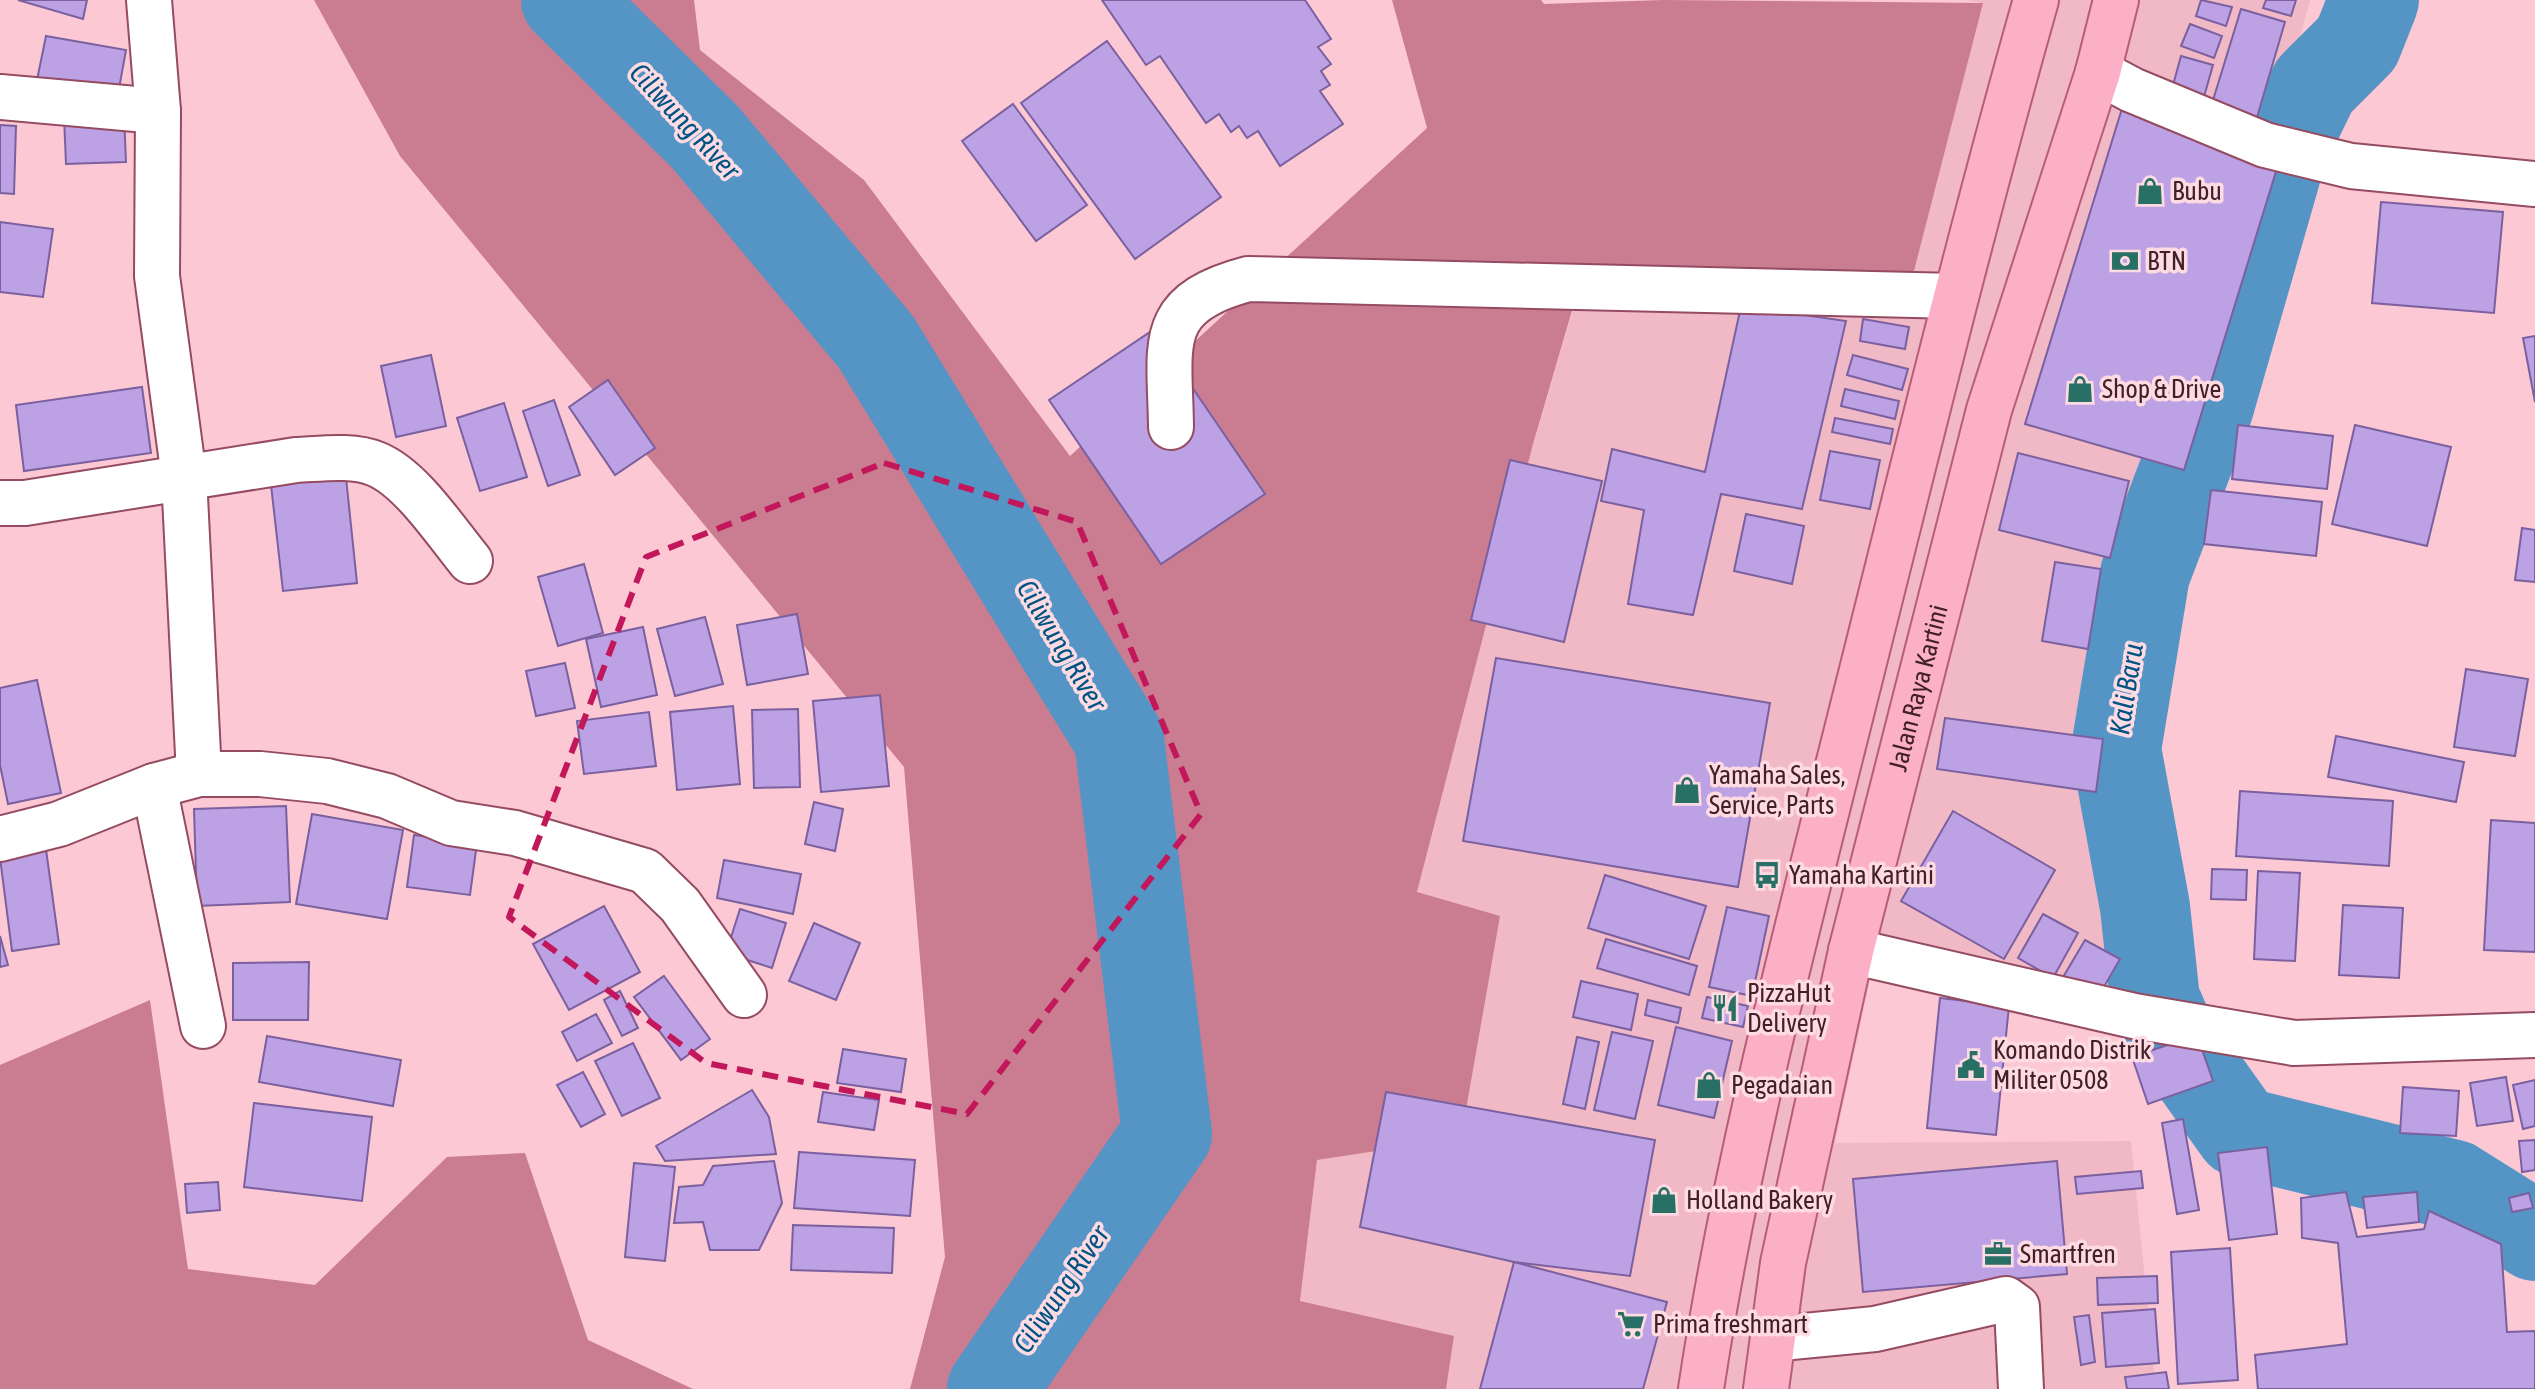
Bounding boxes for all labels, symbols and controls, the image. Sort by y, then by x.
water label: Ciliwung River [623,57,748,187]
shop icon: Bubu [2135,176,2165,206]
place label: Bubu [2172,176,2222,206]
bank icon: BTN [2110,246,2140,276]
place label: BTN [2147,246,2186,276]
shop icon: Shop & Drive [2065,374,2095,404]
place label: Shop & Drive [2102,374,2221,404]
water label: Ciliwung River [1011,574,1114,717]
street label: Jalan Raya Kartini [1882,602,1954,774]
water label: Kali Baru [2103,641,2149,737]
place label: Yamaha Sales, Service, Parts [1709,760,1845,820]
shop icon: Yamaha Sales, Service, Parts [1672,775,1702,805]
bus stop icon: Yamaha Kartini [1752,860,1782,890]
place label: Yamaha Kartini [1789,860,1934,890]
place label: PizzaHut Delivery [1747,978,1831,1038]
restaurant icon: PizzaHut Delivery [1710,993,1740,1023]
place label: Komando Distrik Militer 0508 [1993,1035,2151,1095]
public building icon: Komando Distrik Militer 0508 [1956,1050,1986,1080]
shop icon: Pegadaian [1694,1070,1724,1100]
place label: Pegadaian [1731,1070,1833,1100]
shop icon: Holland Bakery [1649,1185,1679,1215]
place label: Holland Bakery [1686,1185,1834,1215]
water label: Ciliwung River [1007,1218,1116,1359]
office icon: Smartfren [1983,1239,2013,1269]
place label: Smartfren [2020,1239,2116,1269]
supermarket icon: Prima freshmart [1616,1309,1646,1339]
place label: Prima freshmart [1653,1309,1808,1339]

